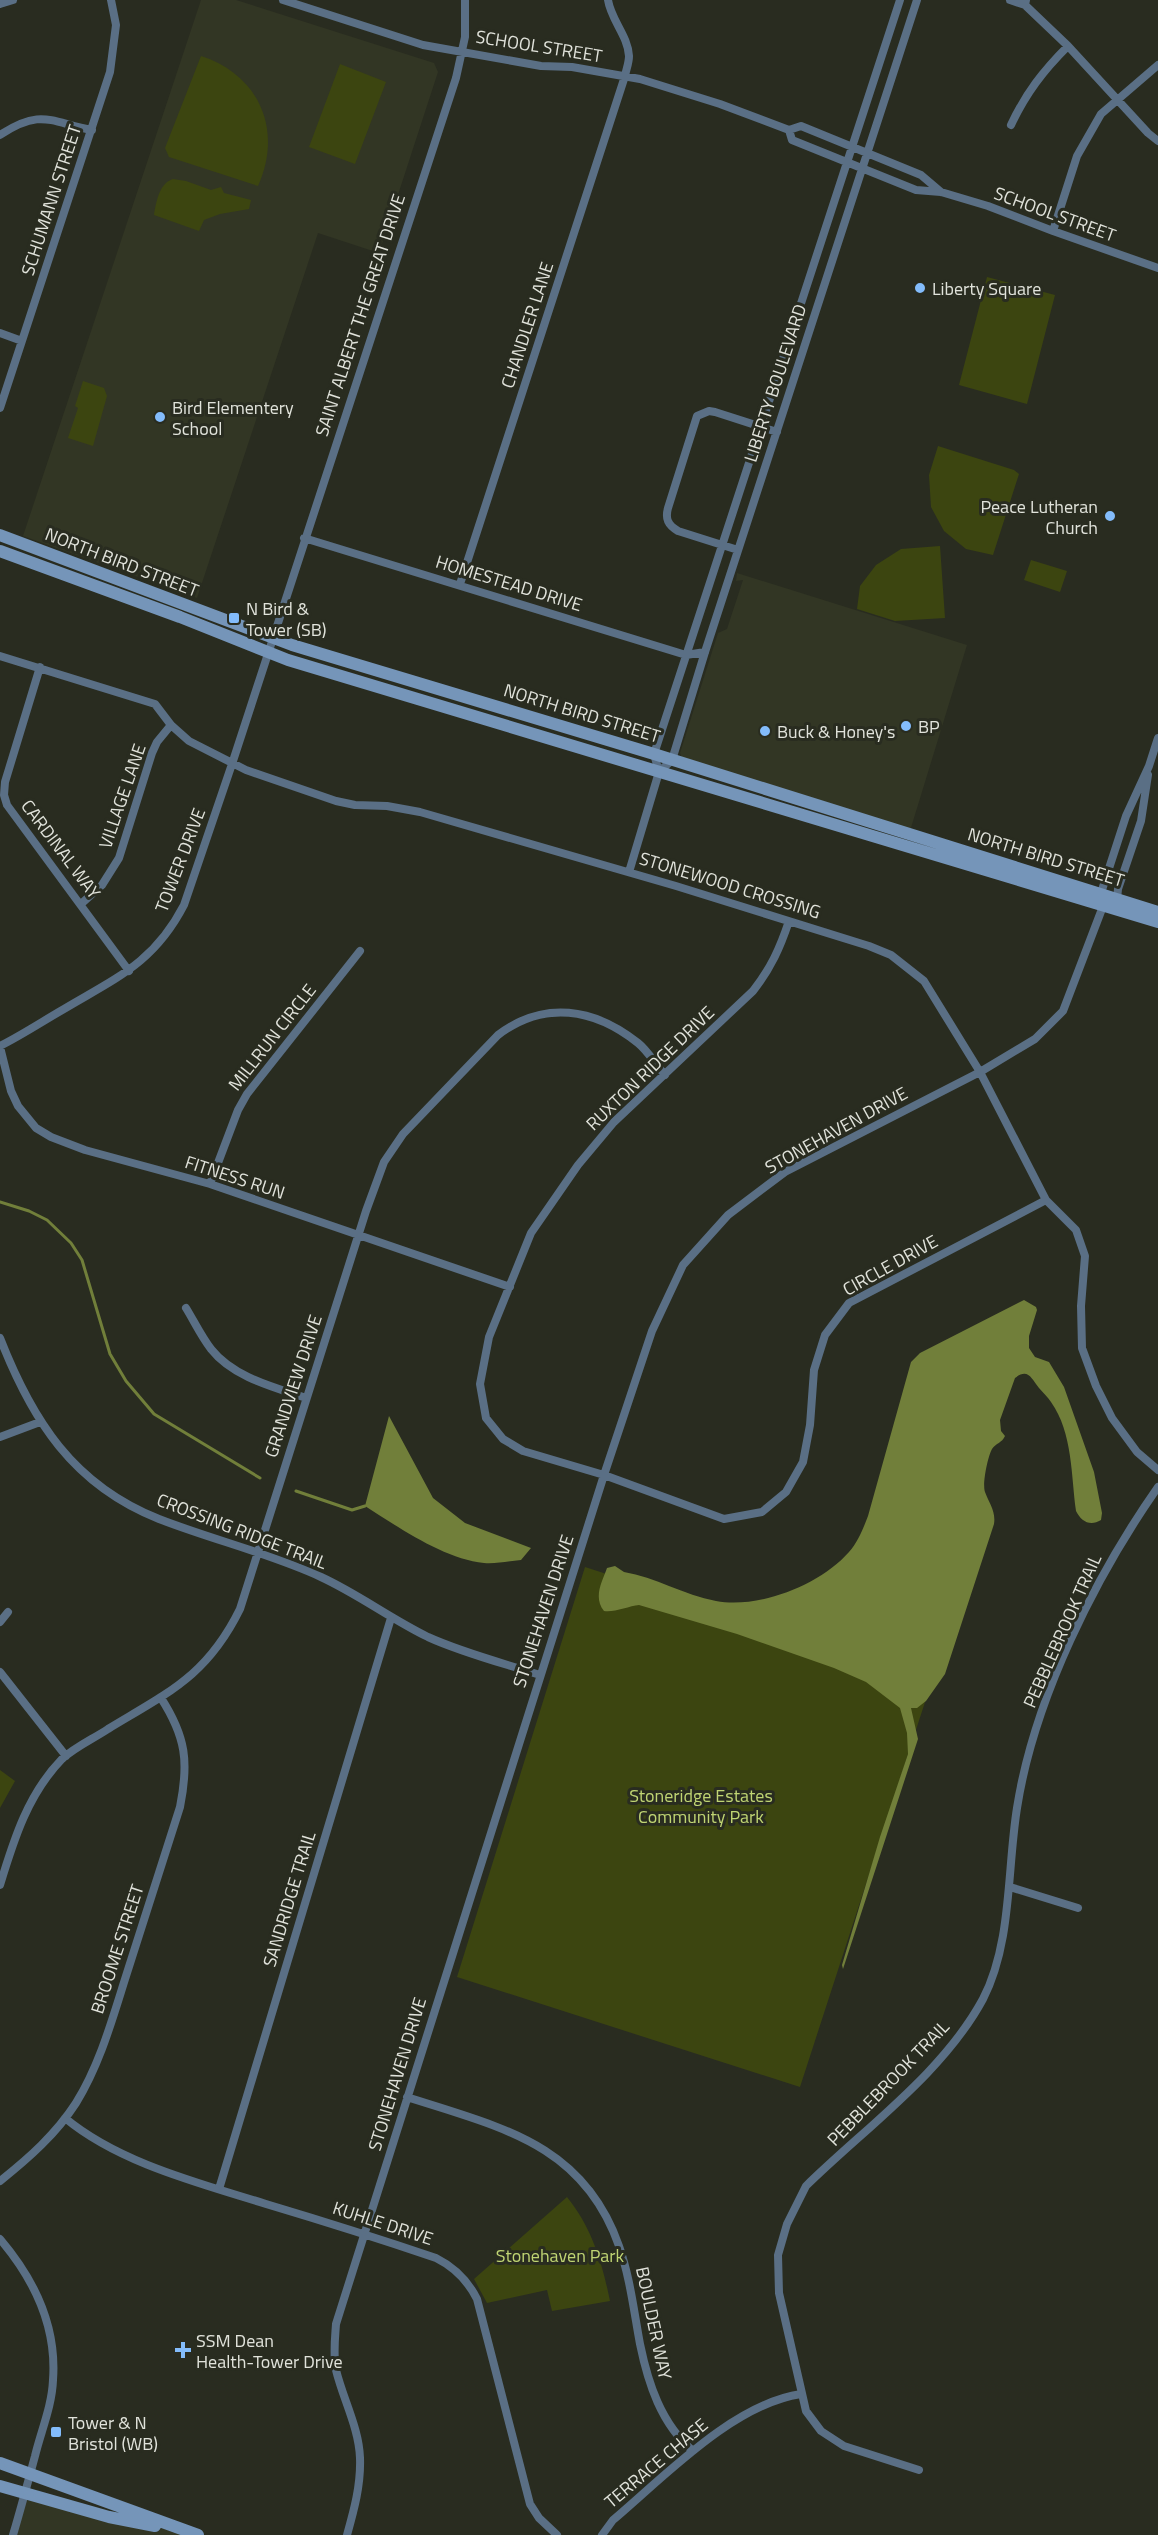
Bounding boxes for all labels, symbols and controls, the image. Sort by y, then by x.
street label: SCHOOL STREET [474,23,605,69]
street label: SCHUMANN STREET [14,121,88,279]
street label: SCHOOL STREET [990,179,1120,249]
street label: SAINT ALBERT THE GREAT DRIVE [308,190,412,440]
street label: CHANDLER LANE [494,258,560,392]
place label: Liberty Square [932,275,1041,302]
marker: Liberty Square [913,281,927,295]
street label: LIBERTY BOULEVARD [737,301,813,465]
place label: Bird Elementery School [172,394,294,442]
marker: Bird Elementery School [153,410,167,424]
place label: Peace Lutheran Church [980,493,1098,541]
marker: Peace Lutheran Church [1103,509,1117,523]
street label: NORTH BIRD STREET [41,520,203,604]
street label: HOMESTEAD DRIVE [432,548,586,618]
place label: N Bird & Tower (SB) [246,595,327,643]
marker: N Bird & Tower (SB) [227,611,241,625]
street label: NORTH BIRD STREET [500,676,664,750]
place label: BP [918,713,940,740]
place label: Buck & Honey's [777,718,895,745]
marker: BP [899,719,913,733]
marker: Buck & Honey's [758,724,772,738]
street label: VILLAGE LANE [91,740,153,852]
street label: CARDINAL WAY [15,794,108,905]
street label: TOWER DRIVE [148,804,212,916]
street label: NORTH BIRD STREET [964,820,1128,894]
street label: STONEWOOD CROSSING [636,845,824,925]
street label: MILLRUN CIRCLE [222,978,322,1096]
street label: RUXTON RIDGE DRIVE [580,999,720,1137]
street label: STONEHAVEN DRIVE [760,1080,912,1180]
street label: FITNESS RUN [181,1148,289,1206]
street label: CIRCLE DRIVE [837,1228,943,1302]
street label: GRANDVIEW DRIVE [257,1311,329,1461]
street label: CROSSING RIDGE TRAIL [153,1486,331,1576]
street label: STONEHAVEN DRIVE [506,1531,580,1691]
street label: PEBBLEBROOK TRAIL [1016,1549,1108,1712]
park label: Stoneridge Estates Community Park [629,1782,773,1830]
street label: SANDRIDGE TRAIL [256,1828,323,1970]
street label: BROOME STREET [83,1880,151,2017]
street label: STONEHAVEN DRIVE [361,1994,433,2154]
street label: PEBBLEBROOK TRAIL [821,2014,956,2152]
street label: KUHLE DRIVE [329,2194,437,2252]
park label: Stonehaven Park [496,2242,625,2269]
street label: BOULDER WAY [629,2264,679,2382]
place label: SSM Dean Health-Tower Drive [196,2327,343,2375]
marker: SSM Dean Health-Tower Drive [174,2341,192,2359]
place label: Tower & N Bristol (WB) [68,2409,158,2457]
street label: TERRACE CHASE [598,2412,714,2514]
marker: Tower & N Bristol (WB) [49,2425,63,2439]

